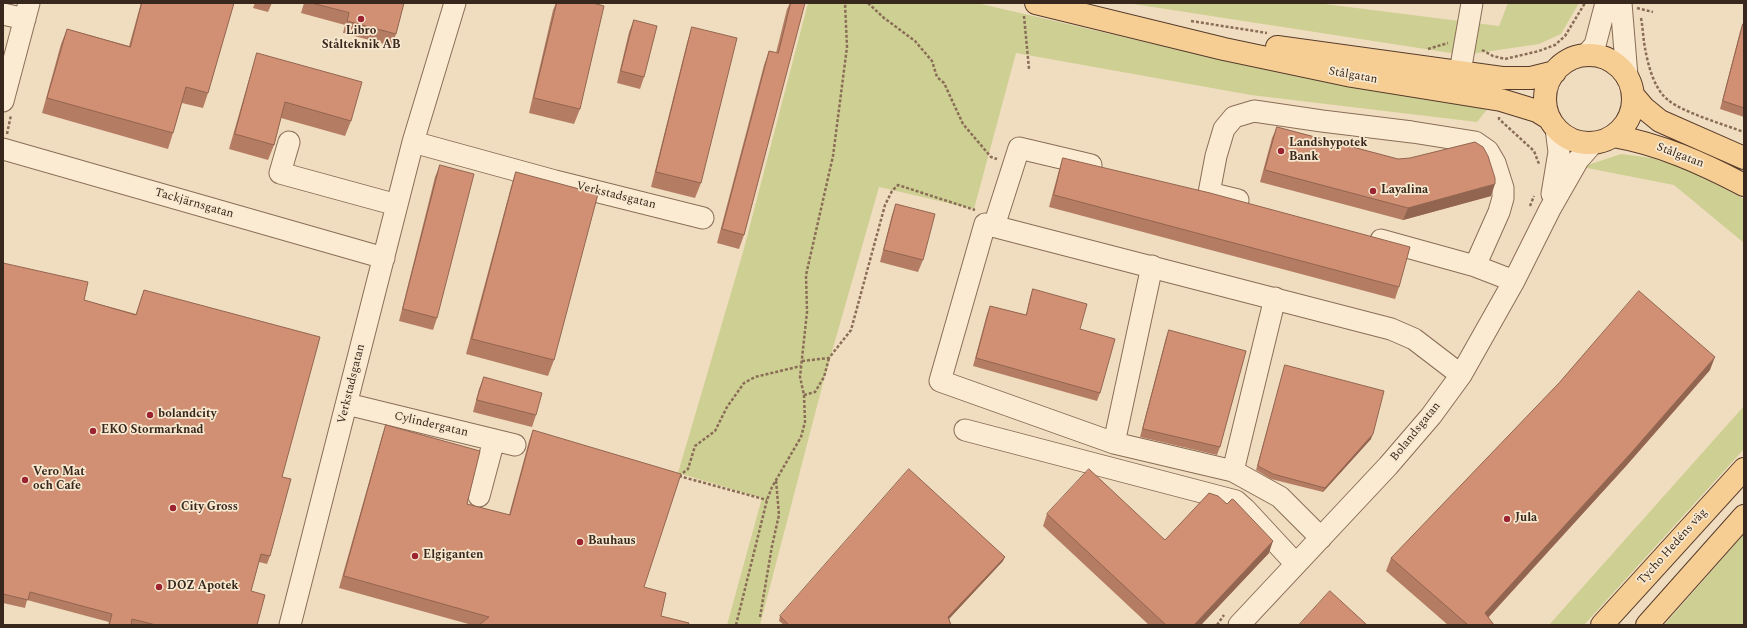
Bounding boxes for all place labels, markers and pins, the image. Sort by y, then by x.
marker: Libro Stålteknik AB [356,14,366,24]
place label: Libro Stålteknik AB [322,25,400,53]
place label: Landshypotek Bank [1289,137,1367,165]
marker: Landshypotek Bank [1276,146,1286,156]
place label: Layalina [1381,184,1428,198]
marker: Layalina [1368,186,1378,196]
place label: bolandcity [158,408,216,422]
marker: bolandcity [145,410,155,420]
place label: EKO Stormarknad [101,424,204,438]
marker: EKO Stormarknad [88,426,98,436]
place label: Vero Mat och Cafe [33,466,85,494]
marker: Vero Mat och Cafe [20,475,30,485]
place label: City Gross [181,501,238,515]
marker: City Gross [168,503,178,513]
place label: Jula [1515,512,1537,526]
marker: Jula [1502,514,1512,524]
place label: Bauhaus [588,535,636,549]
marker: Bauhaus [575,537,585,547]
place label: Elgiganten [423,549,484,563]
marker: Elgiganten [410,551,420,561]
place label: DOZ Apotek [167,580,239,594]
marker: DOZ Apotek [154,582,164,592]

